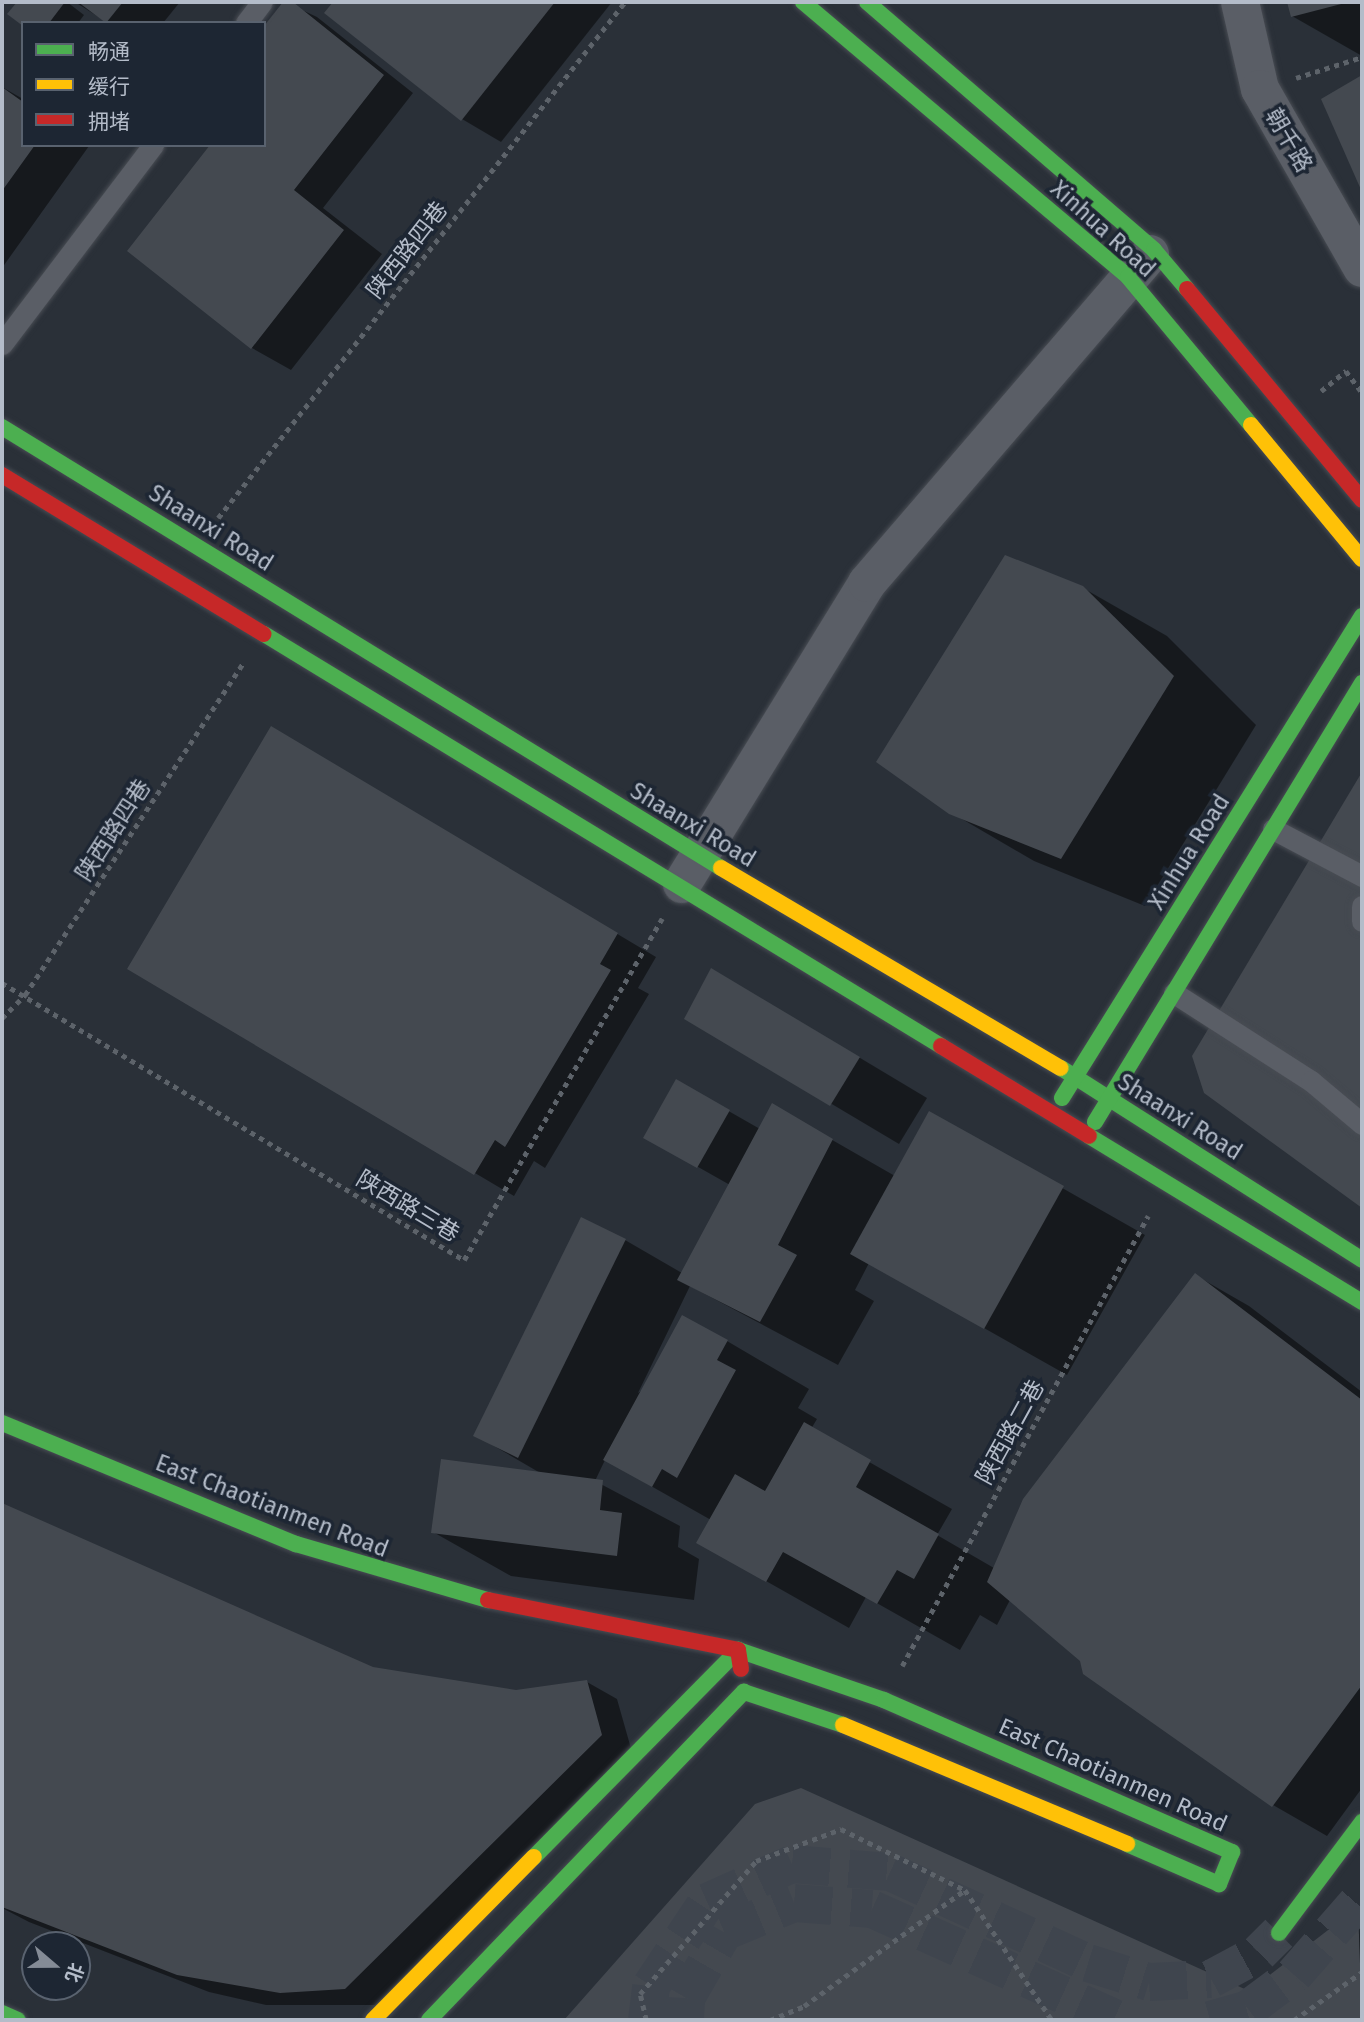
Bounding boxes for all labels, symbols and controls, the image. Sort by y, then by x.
legend [21,21,266,147]
text: 畅通 [88,39,130,65]
text: 缓行 [88,74,130,100]
street label: 朝千路 [1260,103,1318,177]
text: 拥堵 [88,109,130,135]
street label: Xinhua Road [1045,175,1161,283]
street label: 陕西路四巷 [361,196,453,304]
street label: Shaanxi Road [144,479,278,577]
street label: 陕西路四巷 [70,774,156,886]
street label: Shaanxi Road [625,777,761,873]
street label: Xinhua Road [1143,789,1235,915]
street label: Shaanxi Road [1113,1068,1247,1166]
street label: 陕西路三巷 [352,1165,464,1247]
street label: 陕西路二巷 [970,1375,1050,1489]
street label: East Chaotianmen Road [152,1449,392,1563]
street label: East Chaotianmen Road [994,1712,1232,1838]
north arrow [21,1931,91,2001]
text: 北 [60,1960,88,1986]

